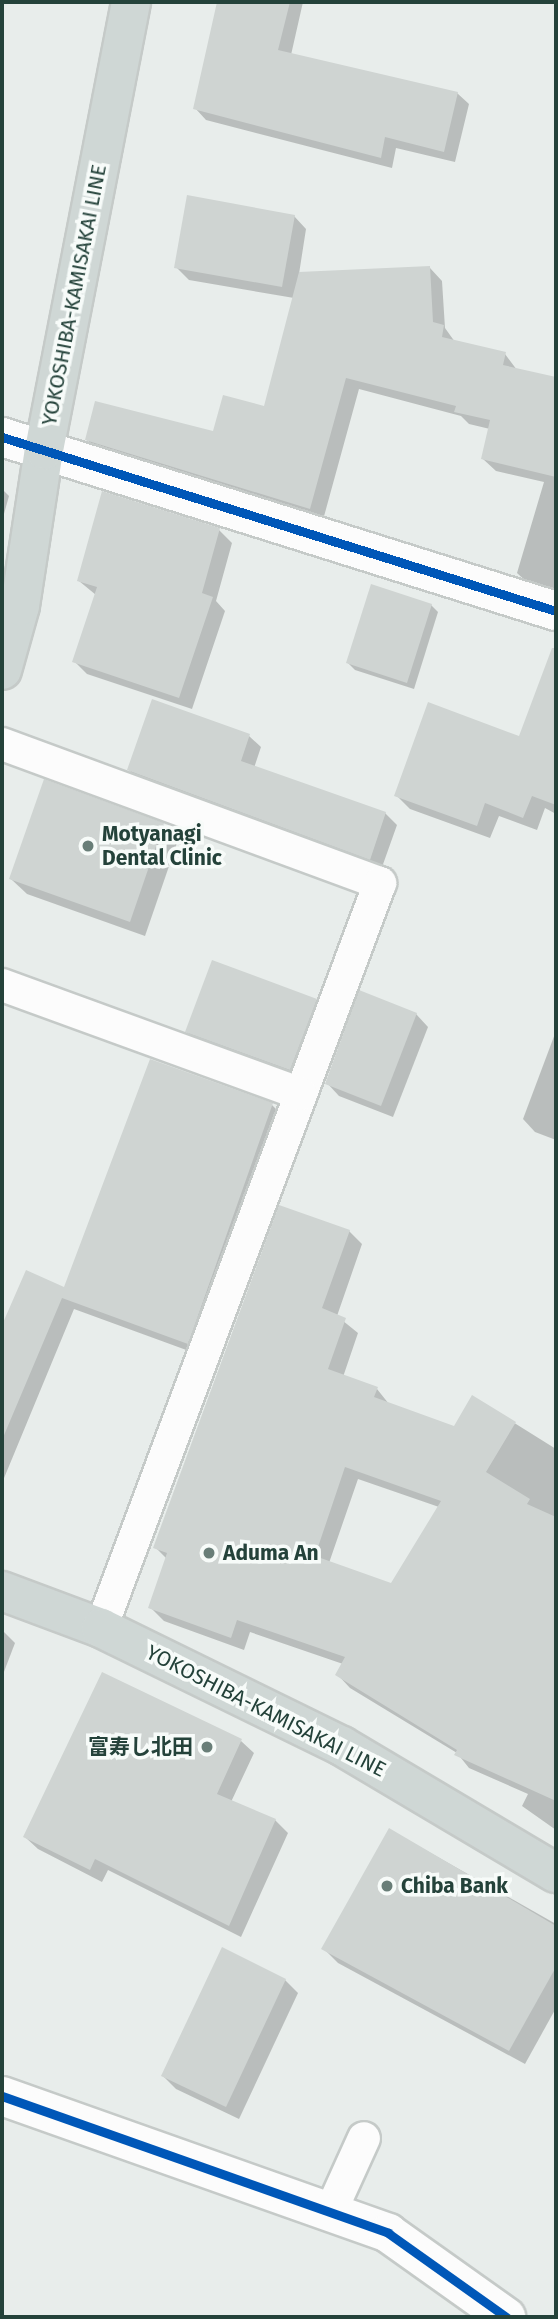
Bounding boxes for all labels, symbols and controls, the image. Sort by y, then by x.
street label: YOKOSHIBA-KAMISAKAI LINE [36,162,112,428]
place label: Motyanagi Dental Clinic [102,821,222,871]
marker: Motyanagi Dental Clinic [80,838,96,854]
place label: Aduma An [223,1540,319,1566]
marker: Aduma An [201,1545,217,1561]
street label: YOKOSHIBA-KAMISAKAI LINE [142,1639,390,1783]
place label: 富寿し北田 [88,1734,193,1760]
marker: 富寿し北田 [199,1739,215,1755]
place label: Chiba Bank [401,1873,508,1899]
marker: Chiba Bank [379,1878,395,1894]

